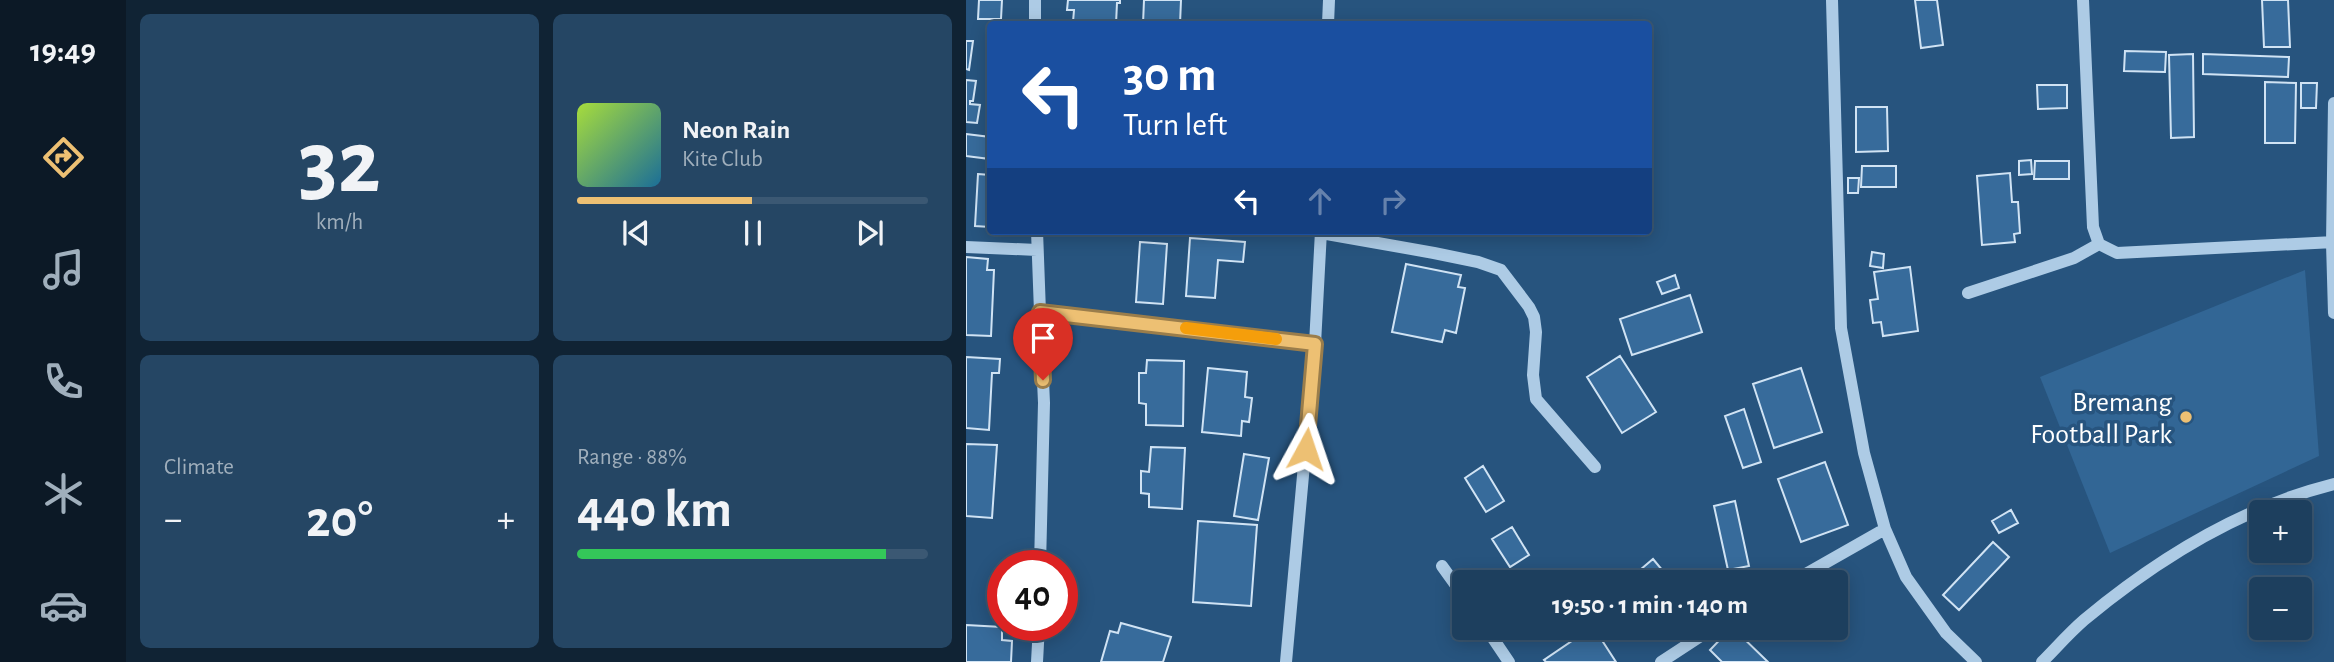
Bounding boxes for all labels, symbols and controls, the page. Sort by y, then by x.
text: 19:49 [30,35,96,67]
icon: left [1008,49,1099,140]
text: 30 m [1123,51,1217,100]
text: Turn left [1123,109,1227,141]
text: Neon Rain [682,117,790,143]
text: 32 [298,118,381,209]
icon: directions [39,133,88,182]
text: Kite Club [682,148,763,171]
icon: left [1228,182,1266,220]
icon: ahead [1301,182,1339,220]
icon: right [1374,182,1412,220]
text: km/h [316,211,363,234]
icon: previous [617,214,655,252]
icon: pause [734,214,772,252]
icon: next [851,214,889,252]
icon: music [39,245,88,294]
pin [1013,308,1073,380]
icon: arrive [1024,319,1062,357]
icon: phone [39,357,88,406]
place label: Bremang Football Park [2030,389,2172,449]
marker: Bremang Football Park [2178,409,2194,425]
position arrow [1269,412,1343,486]
text: Range · 88% [577,446,687,469]
text: Climate [164,456,234,479]
icon: climate [39,469,88,518]
text: 440 km [577,484,732,536]
text: 20° [306,494,373,546]
map controls [2249,500,2312,640]
button: + [2249,500,2312,563]
text: − [164,501,182,539]
text: + [497,501,515,539]
speed limit sign: 40 [987,550,1078,641]
button: − [2249,577,2312,640]
icon: car [39,581,88,630]
text: 19:50 · 1 min · 140 m [1552,592,1748,618]

